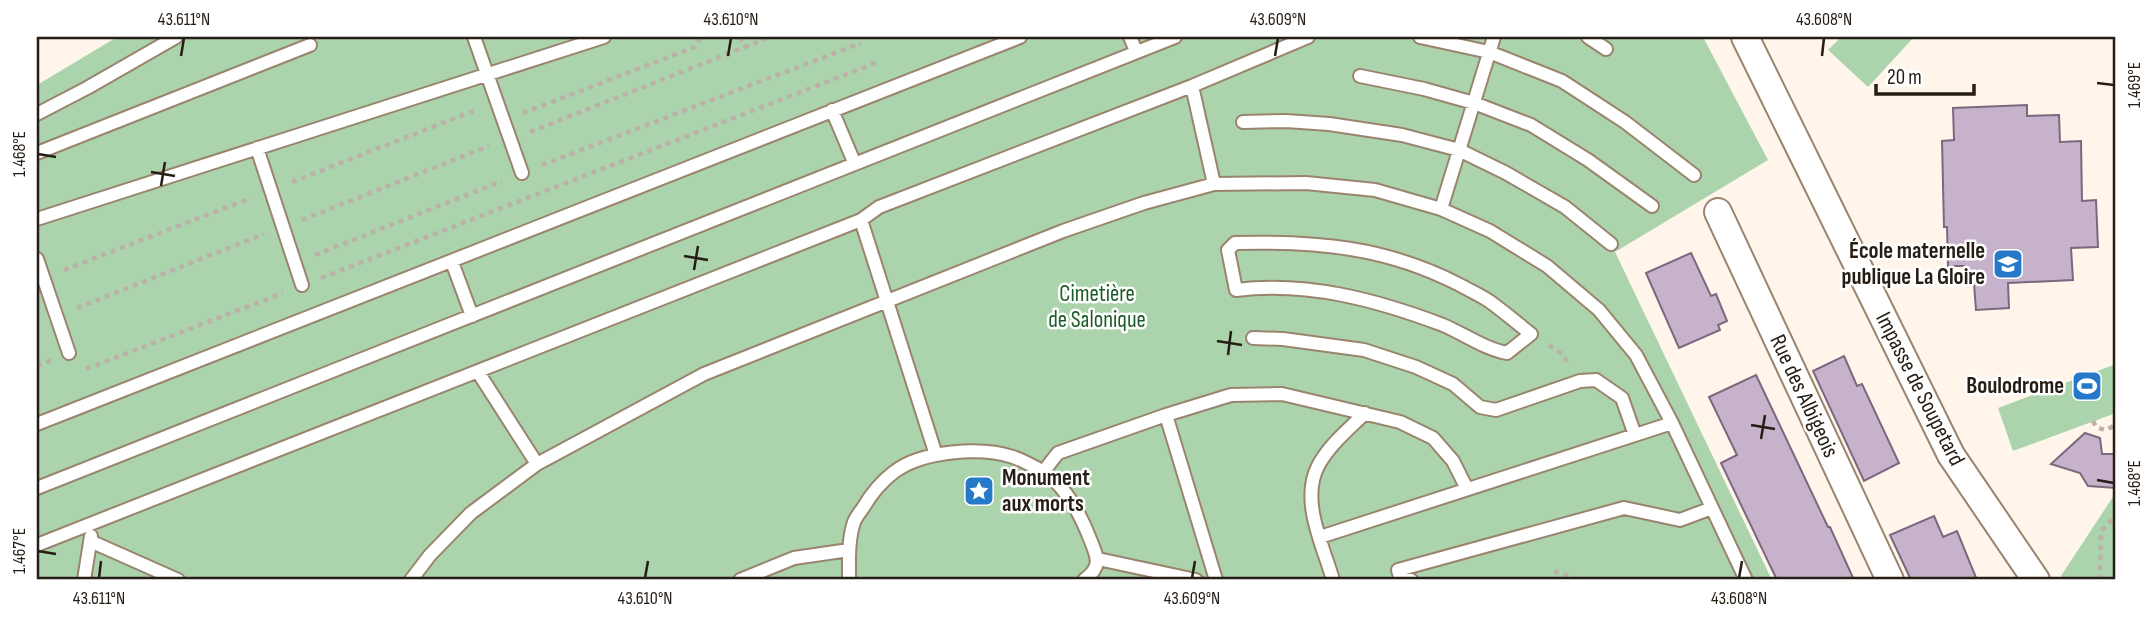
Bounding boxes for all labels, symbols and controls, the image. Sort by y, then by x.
text: 43.611°N [158,9,210,30]
text: 43.610°N [704,9,758,30]
text: 43.609°N [1250,9,1306,30]
text: 43.608°N [1796,9,1852,30]
scale bar [1876,52,1974,96]
text: 1.469°E [2124,62,2145,108]
text: 20 m [1887,65,1922,90]
text: 1.468°E [9,131,30,177]
place label: École maternelle publique La Gloire [1842,237,1985,291]
school or university icon: École maternelle publique La Gloire [1991,247,2025,281]
park label: Cimetière de Salonique [1048,280,1146,334]
street label: Impasse de Soupetard [1869,307,1971,471]
street label: Rue des Albigeois [1763,330,1845,462]
sports icon: Boulodrome [2070,369,2104,403]
place label: Boulodrome [1966,372,2064,400]
text: 1.468°E [2124,460,2145,506]
place label: Monument aux morts [1002,464,1090,518]
place icon: Monument aux morts [962,474,996,508]
text: 1.467°E [9,528,30,574]
text: 43.611°N [73,588,125,609]
text: 43.610°N [618,588,672,609]
text: 43.609°N [1164,588,1220,609]
text: 43.608°N [1711,588,1767,609]

